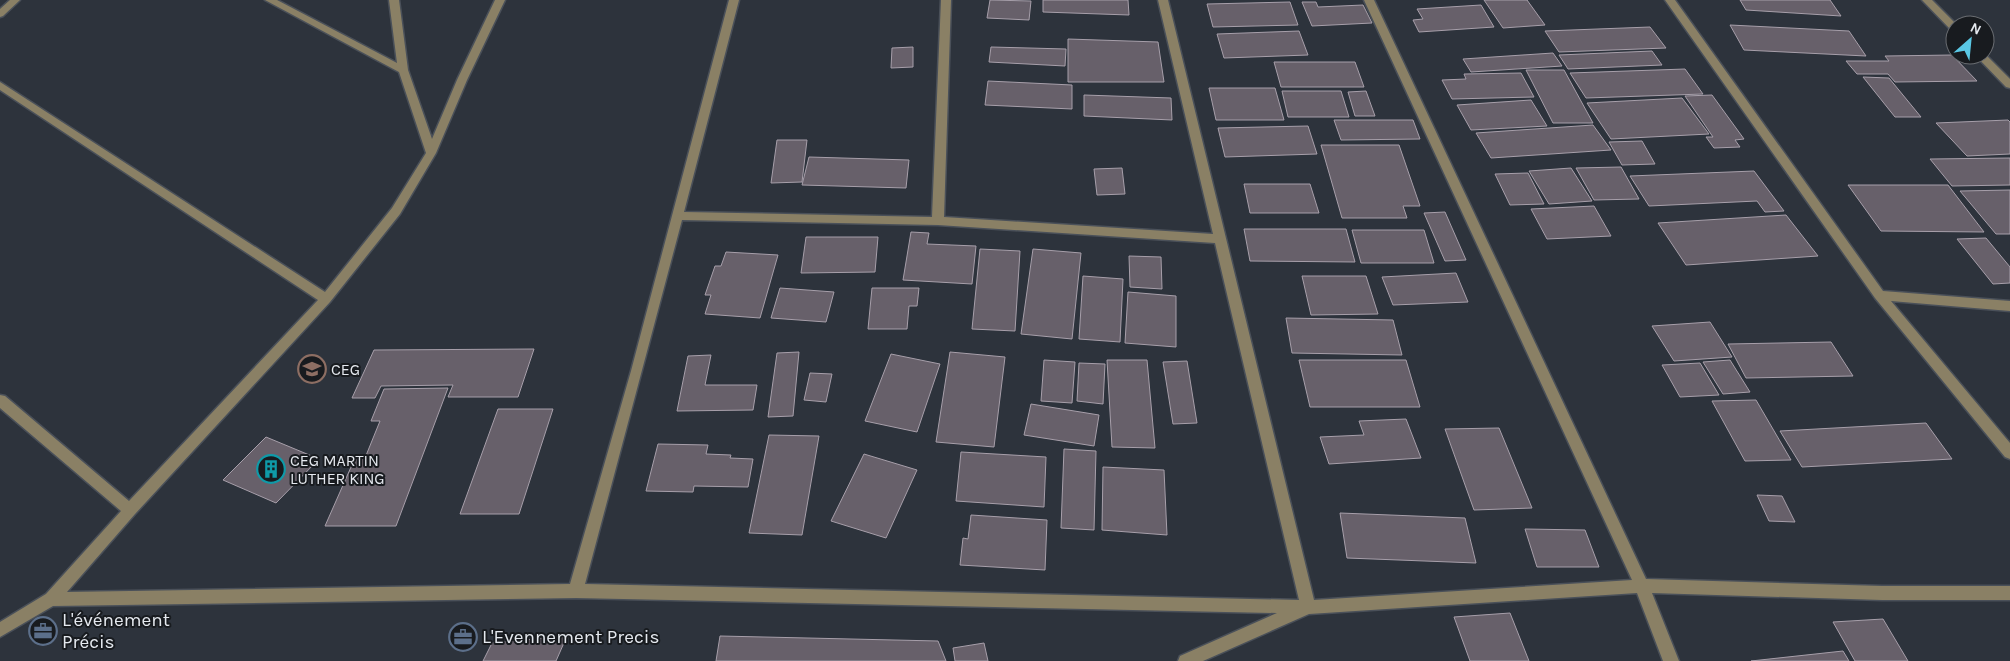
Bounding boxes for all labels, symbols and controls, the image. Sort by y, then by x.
north arrow [1945,15,1995,65]
text: N [1967,19,1984,39]
school or university icon: CEG [297,354,327,384]
place label: CEG [331,360,360,379]
place label: CEG MARTIN LUTHER KING [290,451,385,488]
building icon: CEG MARTIN LUTHER KING [256,454,286,484]
place label: L'événement Précis [62,609,170,653]
office icon: L'événement Précis [28,616,58,646]
office icon: L'Evennement Precis [448,622,478,652]
place label: L'Evennement Precis [482,626,659,648]

